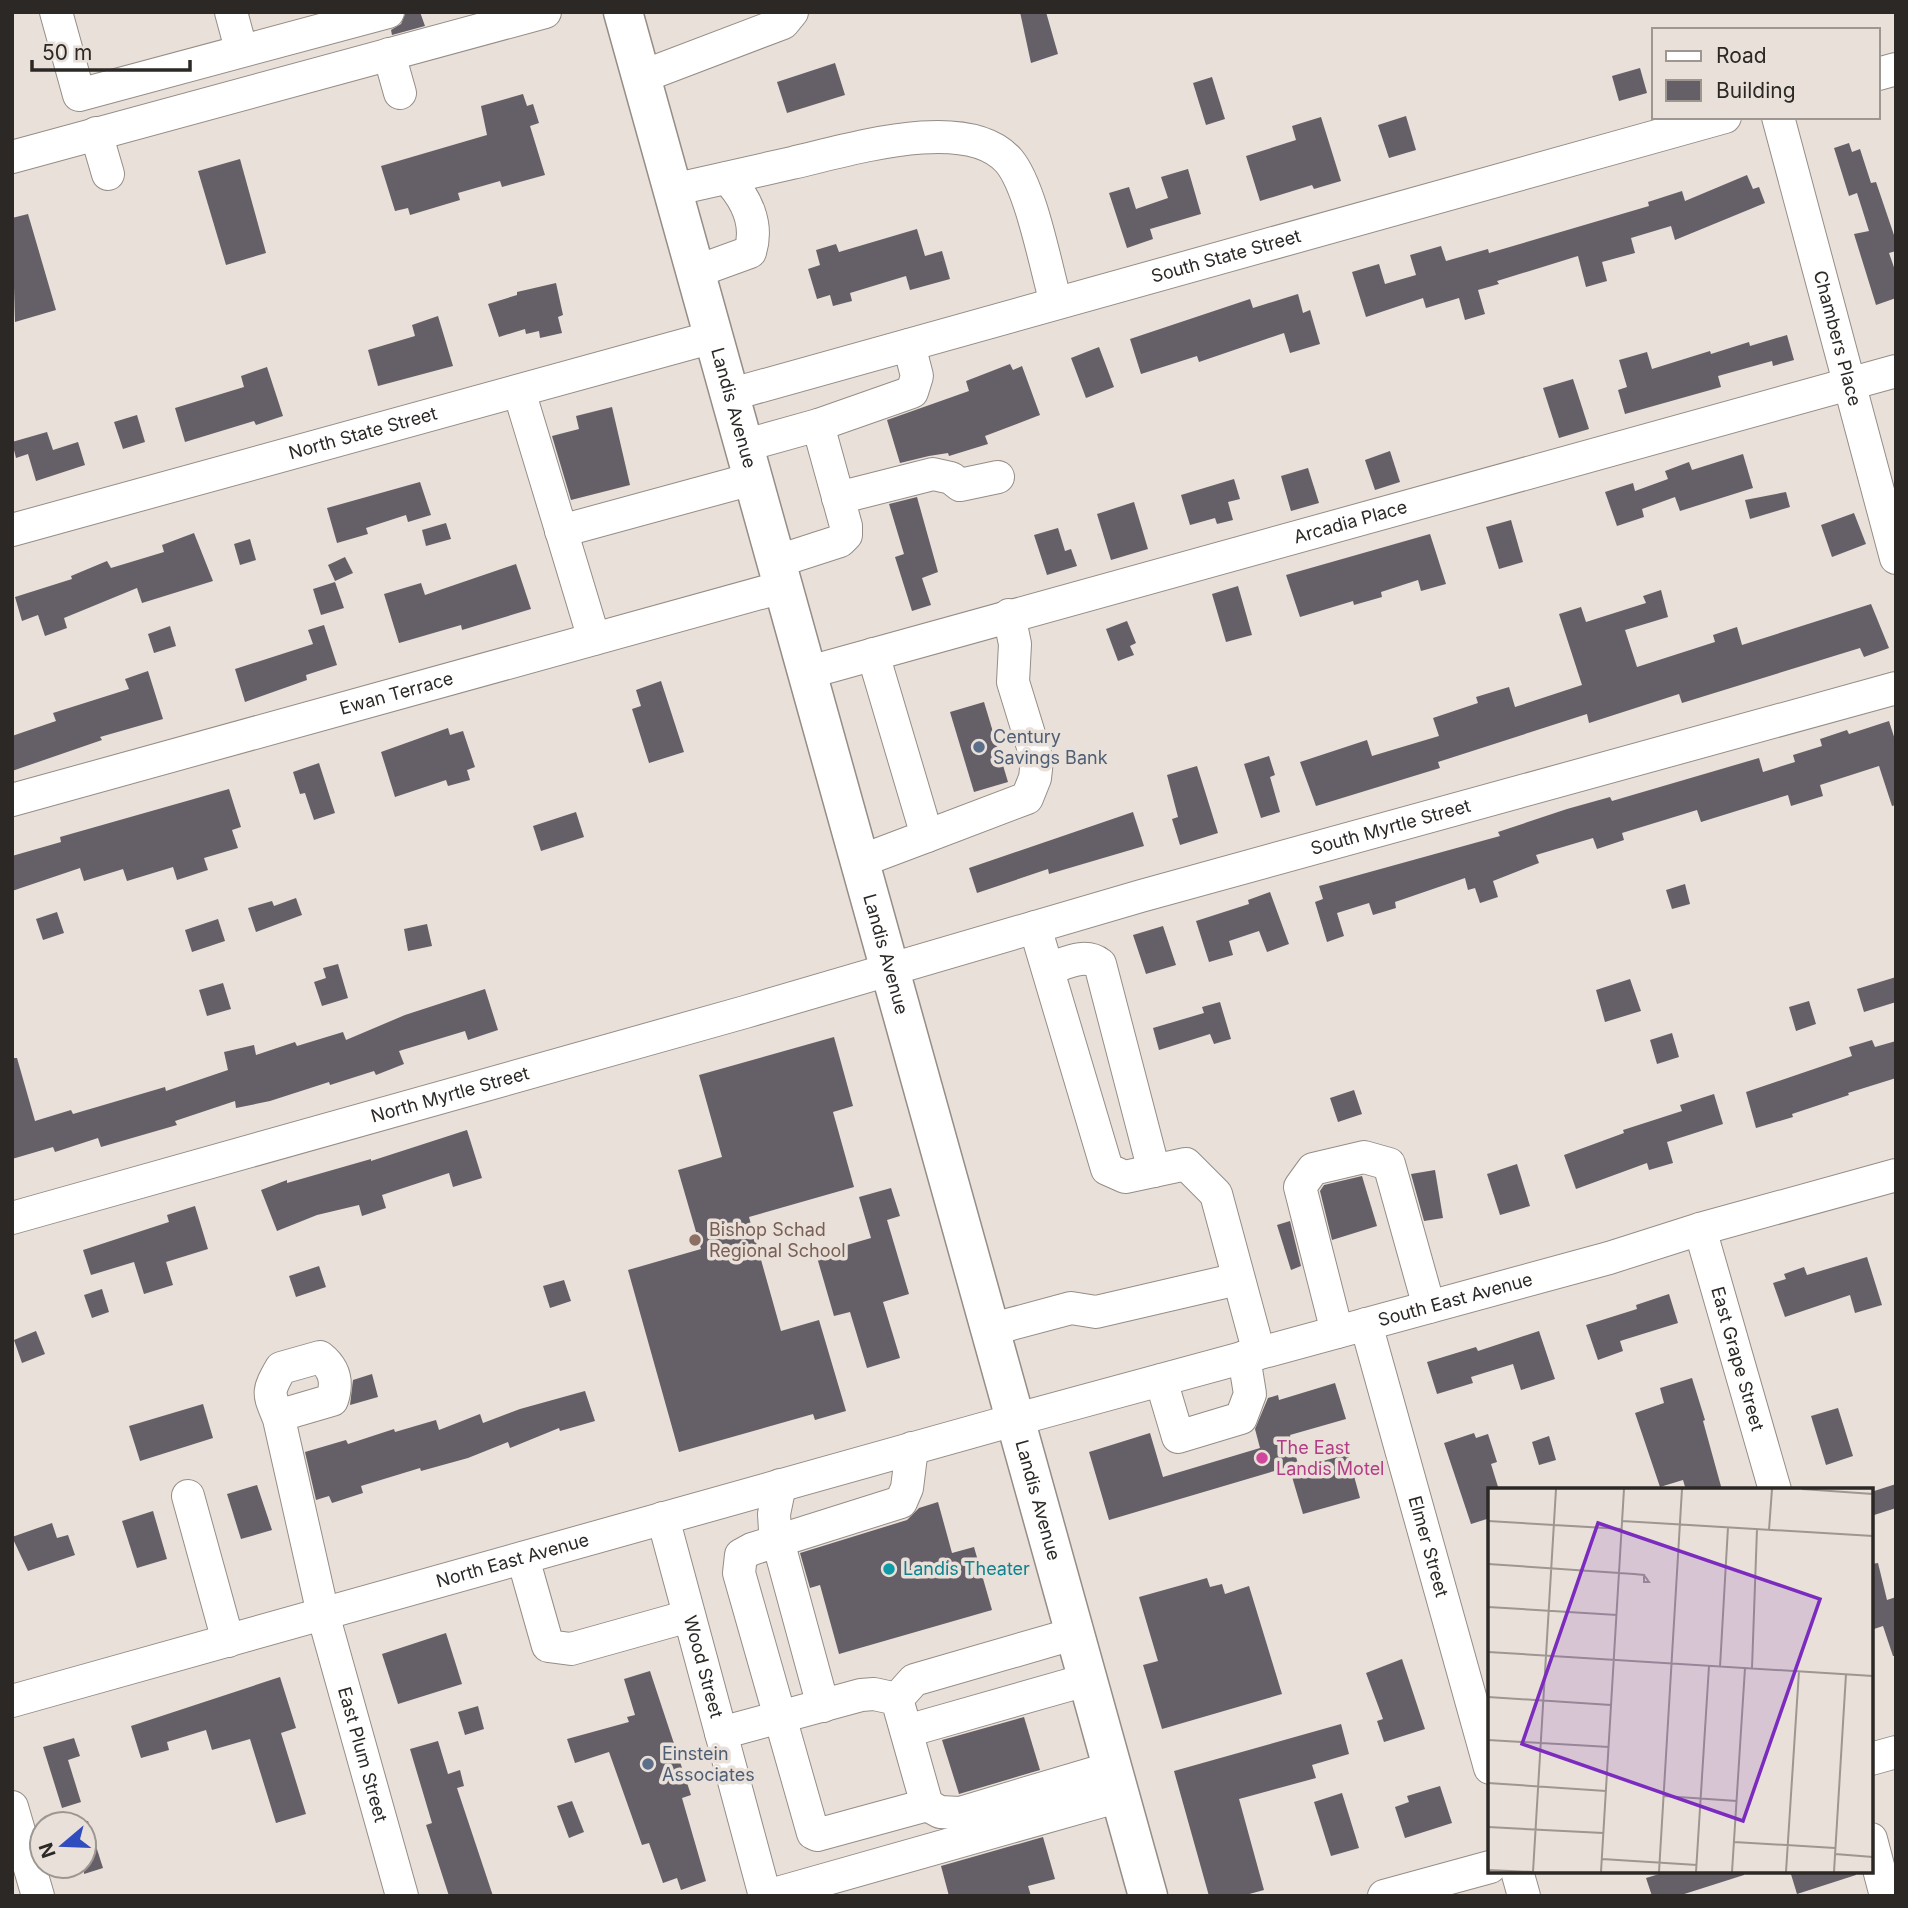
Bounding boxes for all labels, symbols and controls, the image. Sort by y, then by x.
scale bar [32,28,189,72]
legend [1652,28,1880,119]
text: 50 m [42,40,92,65]
text: Road [1716,43,1767,68]
text: Building [1716,78,1796,103]
street label: South State Street [1149,225,1303,287]
street label: Chambers Place [1810,268,1866,408]
street label: Landis Avenue [707,345,761,470]
street label: North State Street [286,402,439,463]
street label: Arcadia Place [1291,496,1409,547]
street label: Ewan Terrace [337,667,456,719]
place label: Century Savings Bank [993,726,1108,768]
marker: Century Savings Bank [971,739,987,755]
street label: South Myrtle Street [1308,795,1473,859]
street label: Landis Avenue [859,891,913,1017]
street label: North Myrtle Street [368,1062,531,1127]
place label: Bishop Schad Regional School [709,1219,846,1261]
marker: Bishop Schad Regional School [687,1232,703,1248]
street label: South East Avenue [1376,1268,1535,1330]
street label: East Grape Street [1707,1284,1768,1433]
place label: The East Landis Motel [1276,1437,1384,1479]
street label: Landis Avenue [1011,1438,1065,1563]
marker: The East Landis Motel [1254,1450,1270,1466]
inset map [1488,1488,1873,1873]
street label: Elmer Street [1404,1493,1453,1599]
street label: North East Avenue [434,1529,591,1592]
place label: Landis Theater [903,1558,1030,1579]
marker: Landis Theater [881,1561,897,1577]
street label: Wood Street [680,1613,727,1720]
street label: East Plum Street [334,1684,392,1825]
place label: Einstein Associates [662,1743,755,1785]
marker: Einstein Associates [640,1756,656,1772]
north arrow [28,1810,98,1880]
text: N [34,1840,61,1861]

